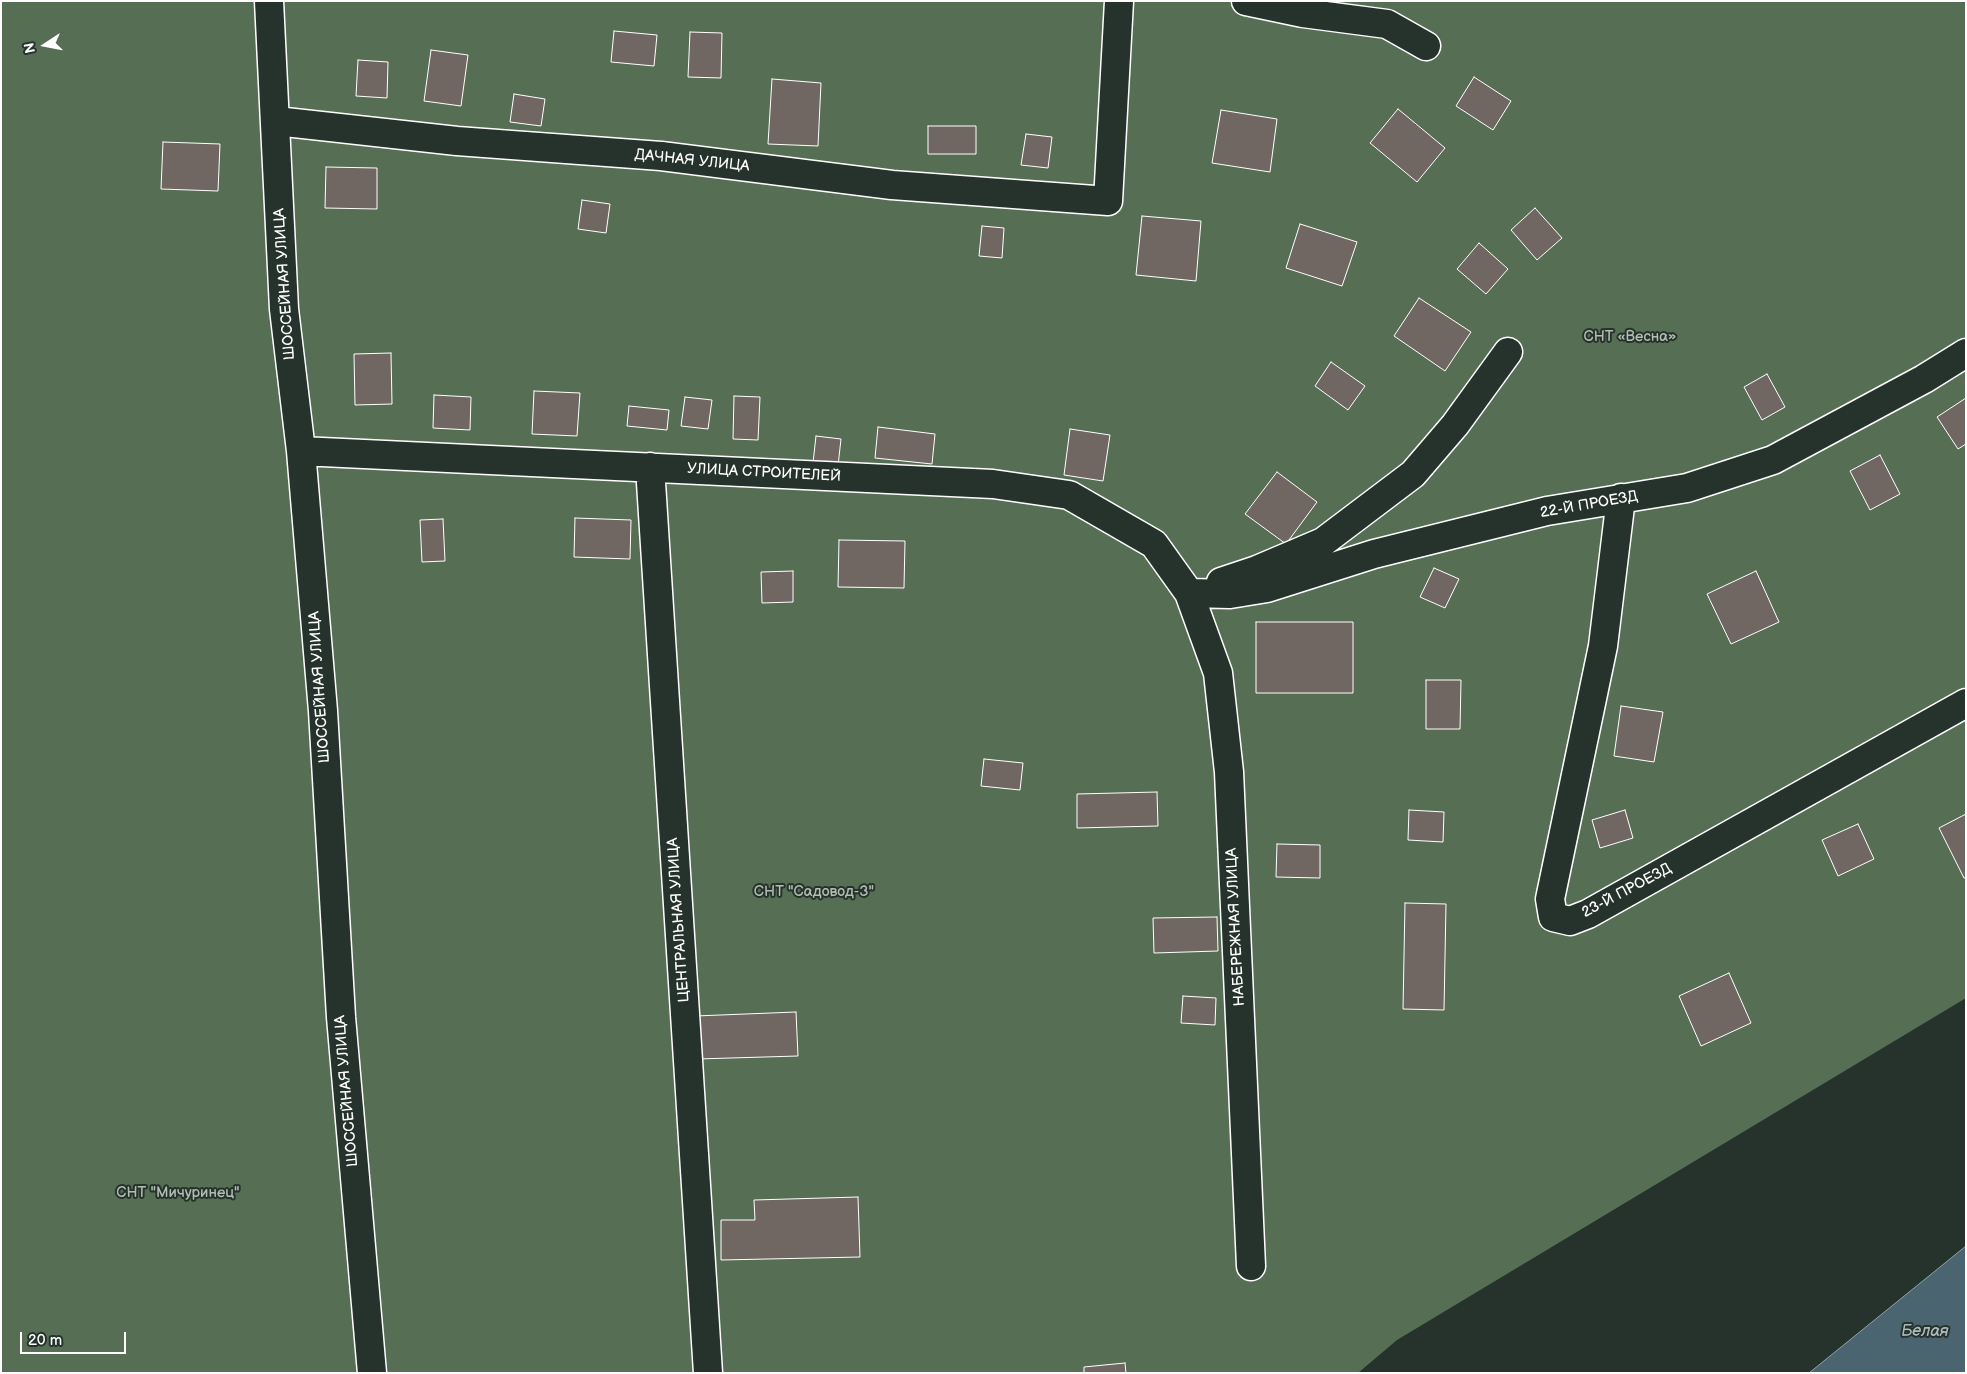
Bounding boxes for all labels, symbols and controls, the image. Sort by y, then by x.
north arrow [20,20,70,70]
text: N [20,41,39,55]
street label: ДАЧНАЯ УЛИЦА [634,146,750,176]
street label: ШОССЕЙНАЯ УЛИЦА [271,207,299,361]
park label: СНТ «Весна» [1584,328,1676,346]
street label: УЛИЦА СТРОИТЕЛЕЙ [687,460,841,486]
street label: 22-Й ПРОЕЗД [1539,488,1639,522]
street label: ШОССЕЙНАЯ УЛИЦА [306,610,334,764]
street label: ЦЕНТРАЛЬНАЯ УЛИЦА [664,837,694,1003]
street label: НАБЕРЕЖНАЯ УЛИЦА [1223,847,1249,1007]
street label: 23-Й ПРОЕЗД [1579,860,1675,922]
park label: СНТ "Садовод-3" [754,883,874,901]
street label: ШОССЕЙНАЯ УЛИЦА [331,1014,363,1168]
park label: СНТ "Мичуринец" [116,1184,240,1202]
scale bar [22,1322,129,1354]
water label: Белая [1901,1322,1949,1342]
text: 20 m [28,1331,62,1350]

